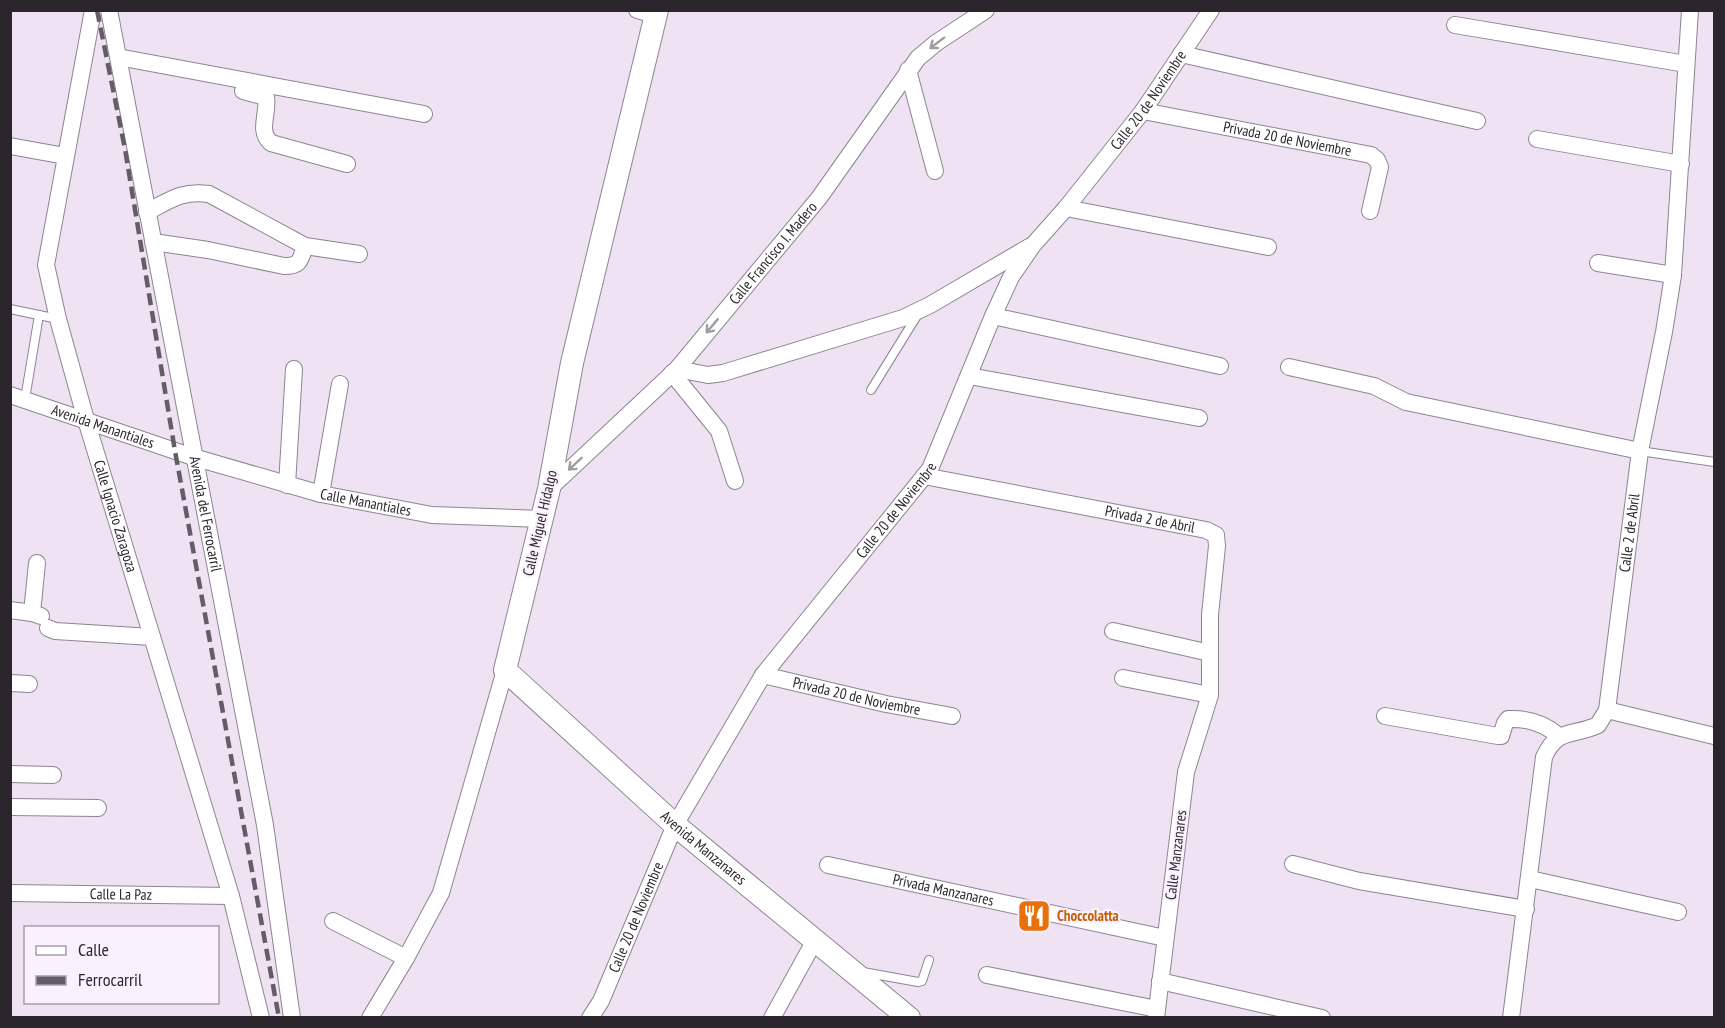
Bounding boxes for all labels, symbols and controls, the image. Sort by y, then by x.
one-way arrow [930,36,946,49]
street label: Calle 20 de Noviembre [1106,46,1190,153]
street label: Privada 20 de Noviembre [1222,117,1353,160]
street label: Calle Francisco I. Madero [725,198,821,308]
one-way arrow [706,318,719,334]
street label: Avenida Manantiales [49,400,157,452]
street label: Avenida del Ferrocarril [186,454,226,574]
one-way arrow [568,457,583,471]
street label: Calle Ignacio Zaragoza [90,458,142,575]
street label: Calle 20 de Noviembre [852,460,941,562]
street label: Calle Miguel Hidalgo [518,468,561,578]
street label: Calle Manantiales [319,484,413,520]
street label: Calle 2 de Abril [1615,492,1644,573]
street label: Privada 2 de Abril [1103,501,1197,537]
street label: Privada 20 de Noviembre [791,672,922,719]
street label: Avenida Manzanares [657,807,750,889]
street label: Calle Manzanares [1161,809,1190,901]
street label: Calle 20 de Noviembre [604,859,667,975]
street label: Privada Manzanares [891,869,996,910]
street label: Calle La Paz [90,884,152,904]
restaurant icon: Choccolatta [1016,898,1052,934]
place label: Choccolatta [1057,906,1119,925]
legend [24,926,219,1004]
text: Calle [78,938,109,961]
text: Ferrocarril [78,968,143,991]

